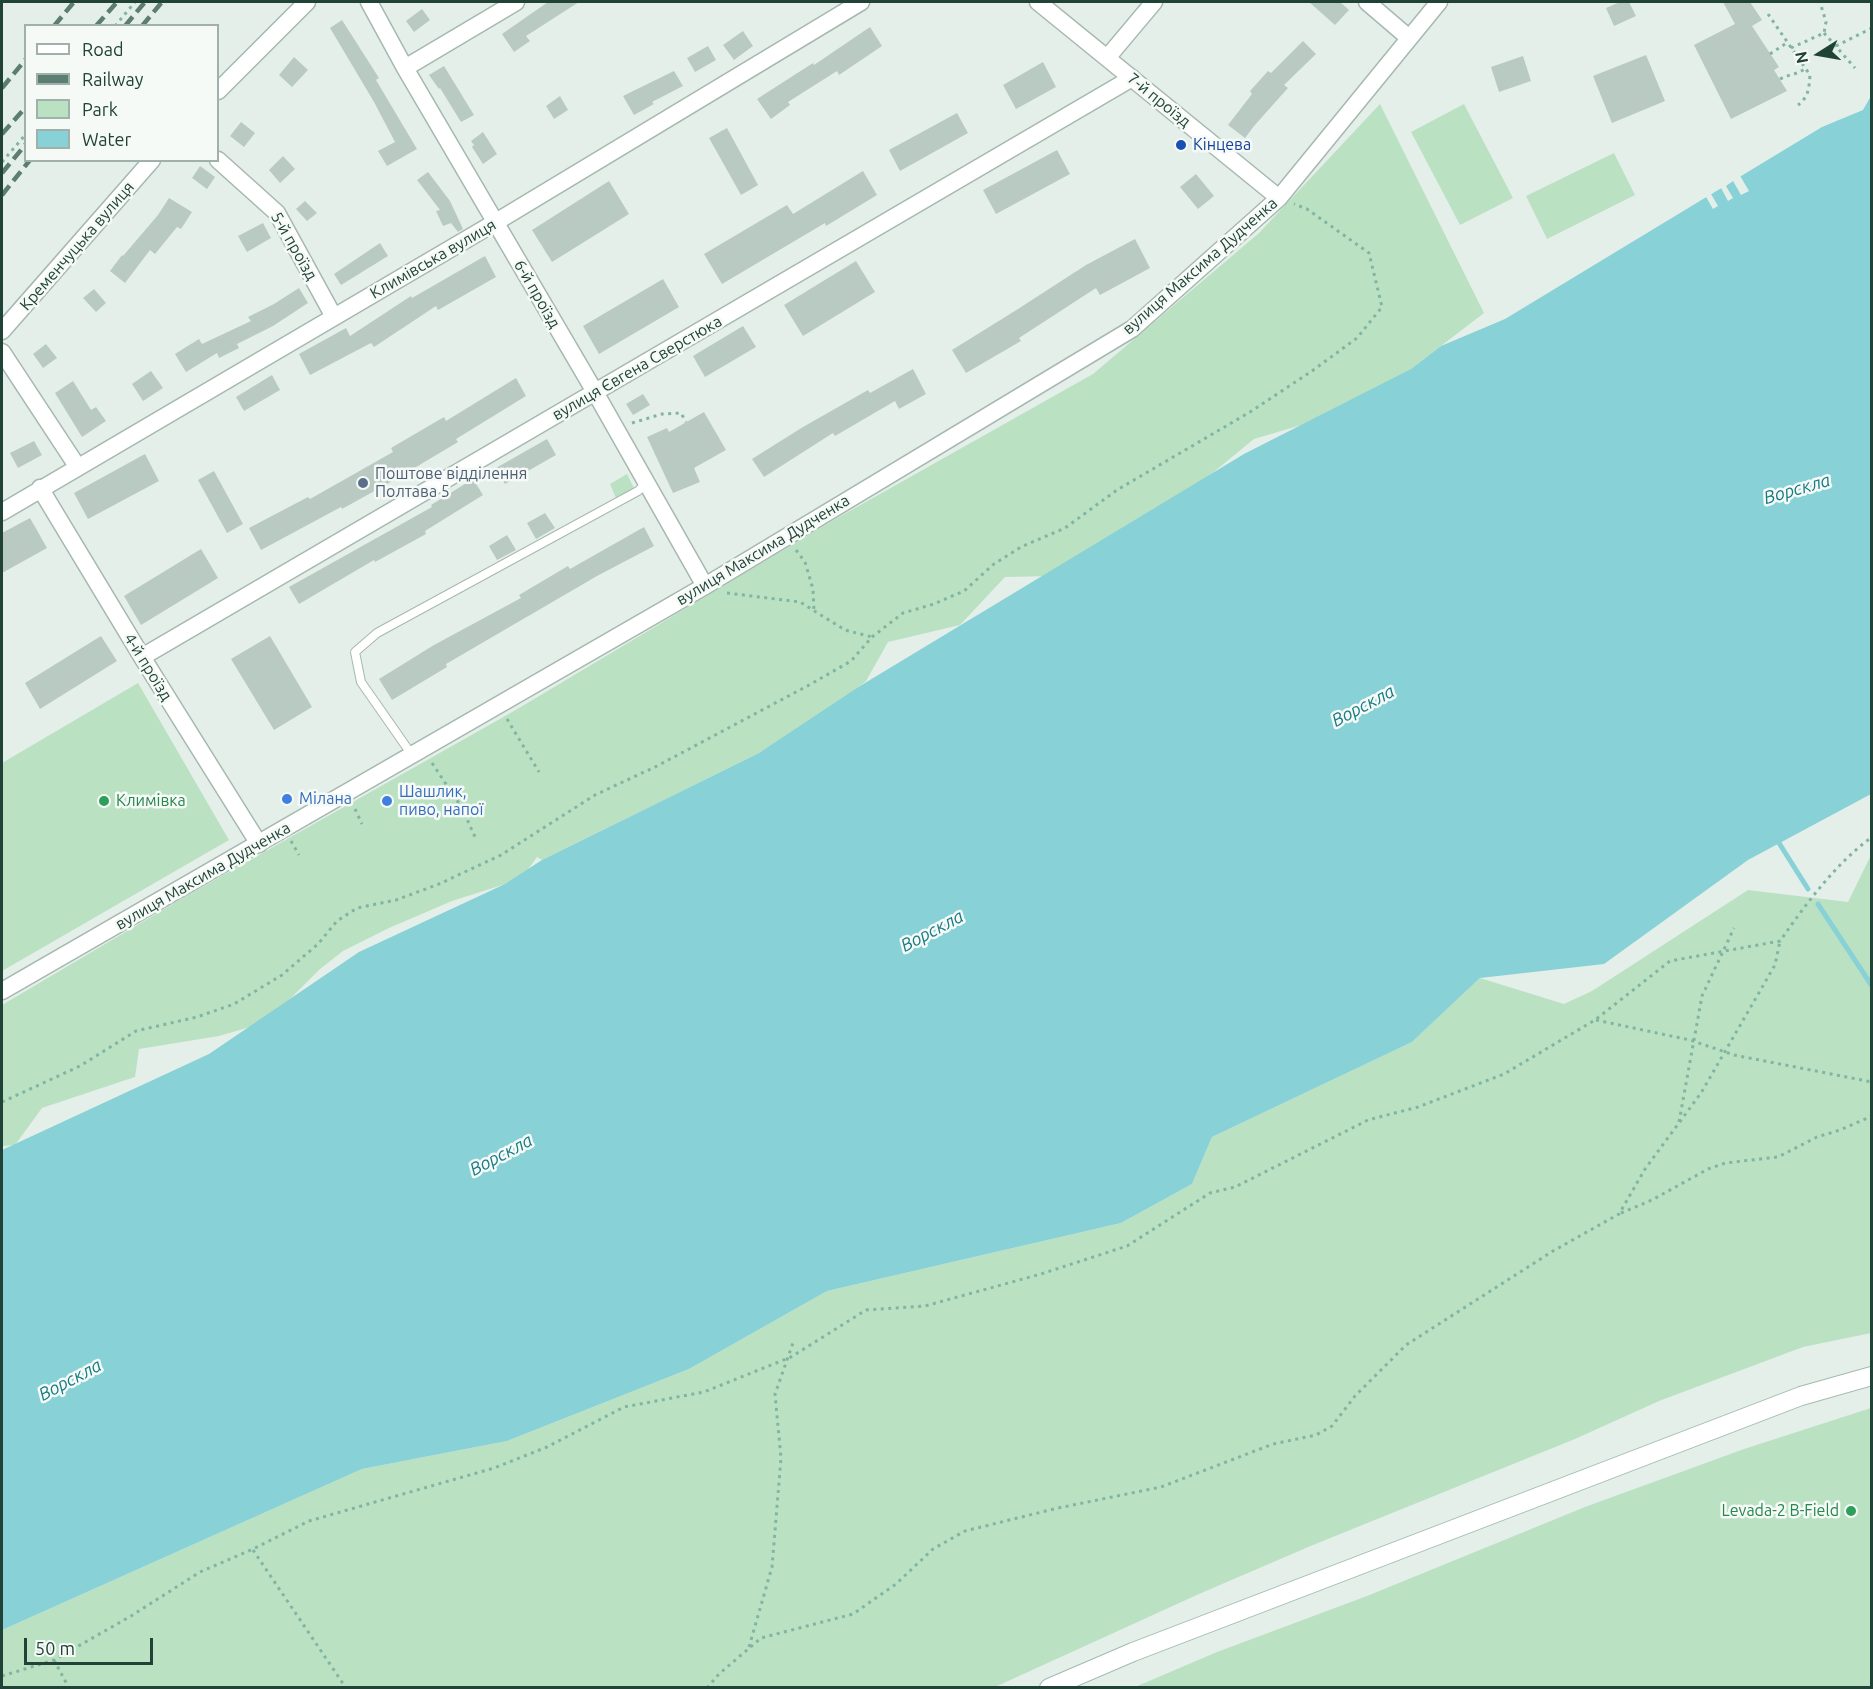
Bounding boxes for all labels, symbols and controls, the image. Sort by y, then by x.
legend [24,24,219,162]
north arrow [1789,24,1849,84]
text: Road [82,39,124,59]
text: N [1791,50,1811,65]
text: Railway [82,69,143,89]
street label: 7-й проїзд [1124,69,1194,131]
text: Park [82,99,118,119]
text: Water [82,129,131,149]
place label: Кінцева [1193,135,1251,155]
marker: Кінцева [1174,138,1188,152]
street label: Кременчуцька вулиця [16,178,138,314]
street label: вулиця Максима Дудченка [1119,194,1281,338]
street label: 5-й проїзд [267,208,321,284]
street label: Климівська вулиця [367,215,499,303]
street label: 6-й проїзд [510,256,564,332]
street label: вулиця Євгена Сверстюка [549,312,725,424]
place label: Поштове відділення Полтава 5 [375,464,527,502]
water label: Ворскла [1761,469,1833,509]
marker: Поштове відділення Полтава 5 [356,476,370,490]
street label: вулиця Максима Дудченка [673,491,853,609]
street label: 4-й проїзд [120,630,176,704]
water label: Ворскла [1328,680,1398,732]
place label: Шашлик, пиво, напої [399,782,483,820]
place label: Мілана [299,789,352,809]
place label: Климівка [116,791,186,811]
marker: Мілана [280,792,294,806]
marker: Климівка [97,794,111,808]
marker: Шашлик, пиво, напої [380,794,394,808]
street label: вулиця Максима Дудченка [112,818,294,934]
water label: Ворскла [897,905,967,957]
water label: Ворскла [466,1129,536,1181]
water label: Ворскла [35,1354,105,1406]
place label: Levada-2 B-Field [1722,1501,1839,1521]
marker: Levada-2 B-Field [1844,1504,1858,1518]
scale bar [27,1626,156,1664]
text: 50 m [35,1638,75,1658]

